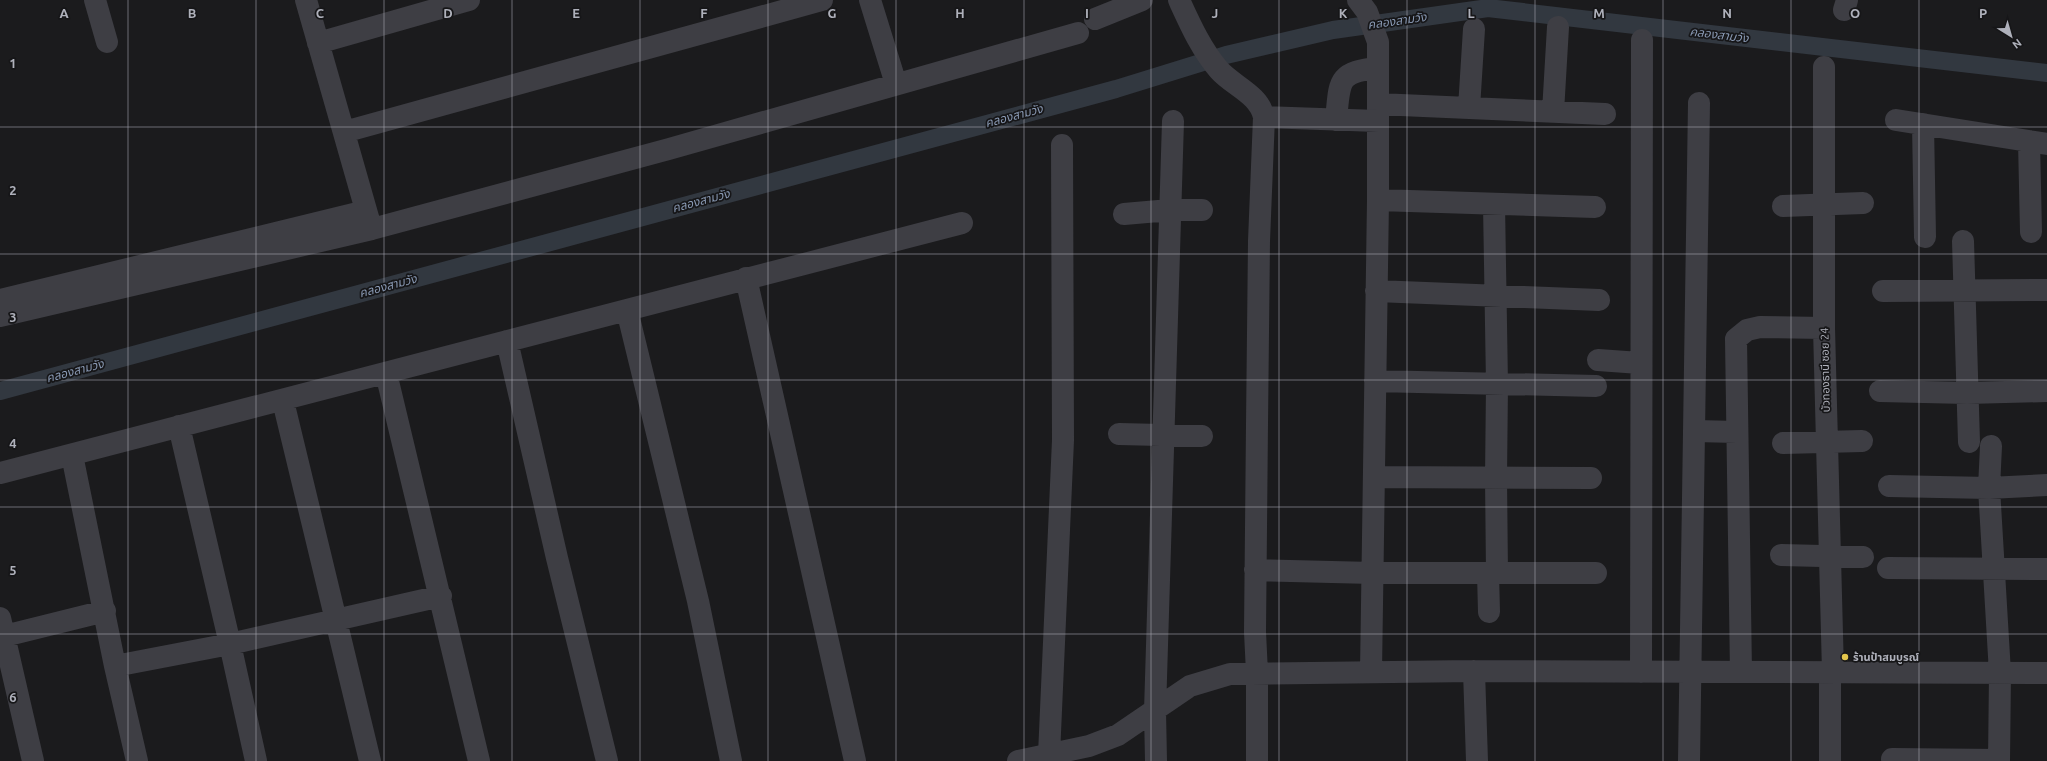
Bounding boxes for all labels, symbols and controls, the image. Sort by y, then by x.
text: A [59,6,69,20]
text: B [188,6,197,20]
text: C [316,6,325,20]
text: D [443,6,453,20]
text: E [572,6,580,20]
text: F [700,6,708,20]
text: G [828,6,837,20]
text: H [955,6,965,20]
text: I [1085,6,1089,20]
text: J [1212,6,1218,20]
text: K [1339,6,1348,20]
text: L [1467,6,1475,20]
text: M [1593,6,1605,20]
text: N [1722,6,1732,20]
text: O [1850,6,1860,20]
text: P [1979,6,1987,20]
water label: คลองสามวัง [1367,10,1428,31]
north arrow [1991,16,2031,56]
water label: คลองสามวัง [1689,24,1750,45]
text: N [2010,37,2024,51]
text: 1 [9,56,17,70]
water label: คลองสามวัง [984,101,1045,129]
text: 2 [9,183,17,197]
water label: คลองสามวัง [671,186,732,214]
water label: คลองสามวัง [358,271,419,299]
text: 3 [9,310,17,324]
street label: บัวทองธานี ซอย 24 [1818,328,1832,412]
water label: คลองสามวัง [45,356,106,384]
text: 4 [9,436,17,450]
text: 5 [9,563,17,577]
place label: ร้านป้าสมบูรณ์ [1853,651,1919,664]
marker: ร้านป้าสมบูรณ์ [1840,652,1850,662]
text: 6 [9,690,17,704]

